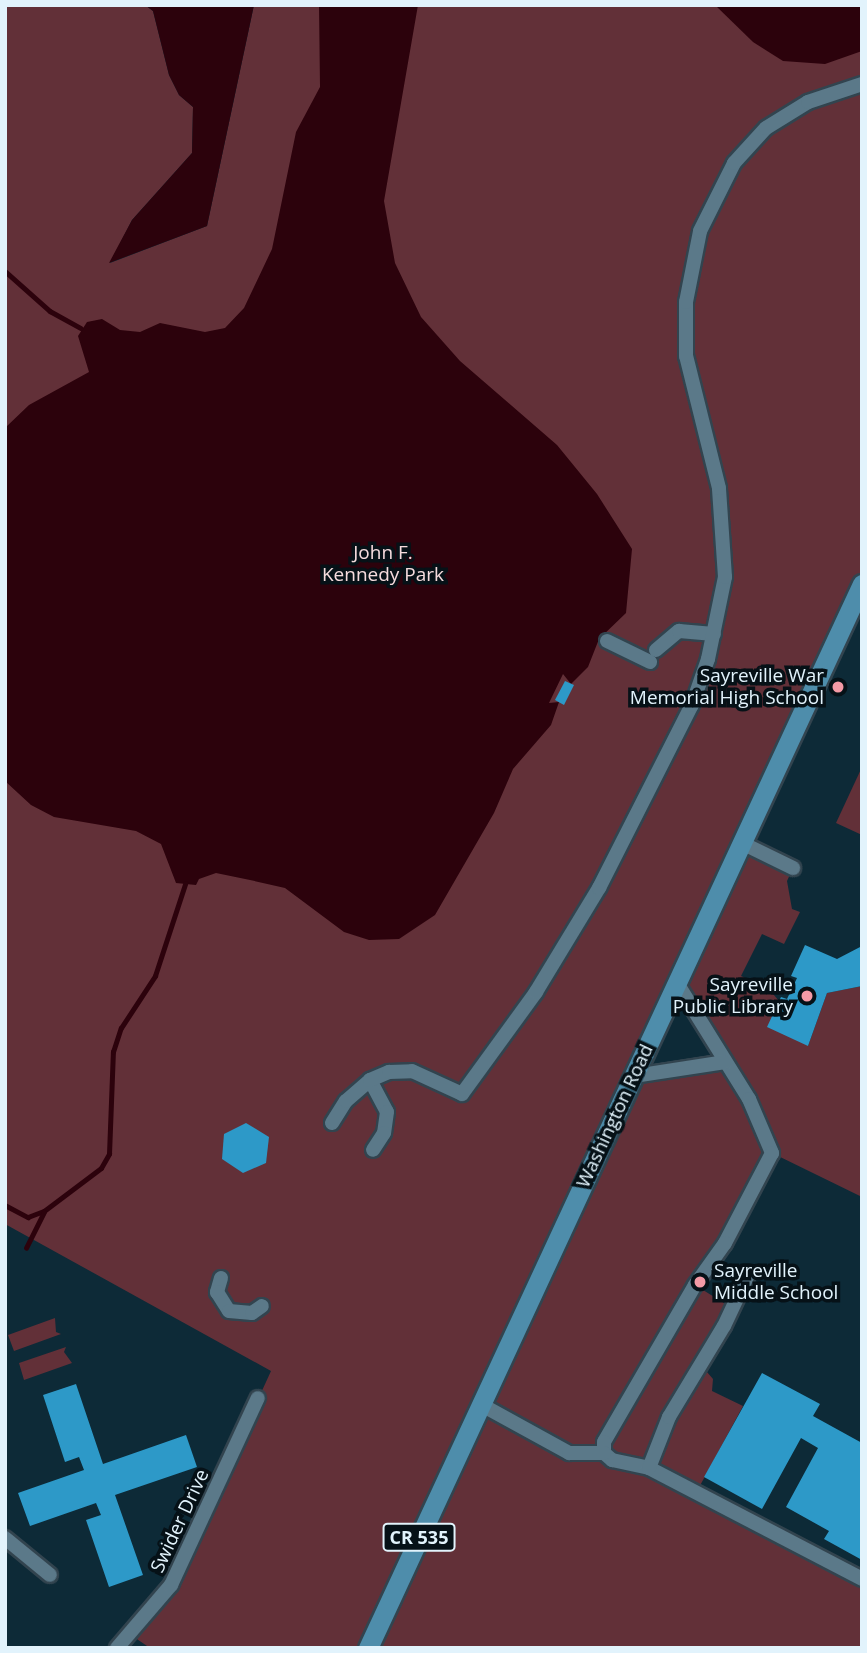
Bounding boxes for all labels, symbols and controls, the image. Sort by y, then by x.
park label: John F. Kennedy Park [322,542,444,586]
place label: Sayreville War Memorial High School [630,665,824,709]
marker: Sayreville War Memorial High School [830,679,846,695]
place label: Sayreville Public Library [673,974,793,1018]
marker: Sayreville Public Library [799,988,815,1004]
street label: Washington Road [572,1041,658,1191]
place label: Sayreville Middle School [714,1260,838,1304]
marker: Sayreville Middle School [692,1274,708,1290]
street label: Swider Drive [146,1466,214,1576]
road number: CR 535 [382,1522,456,1552]

